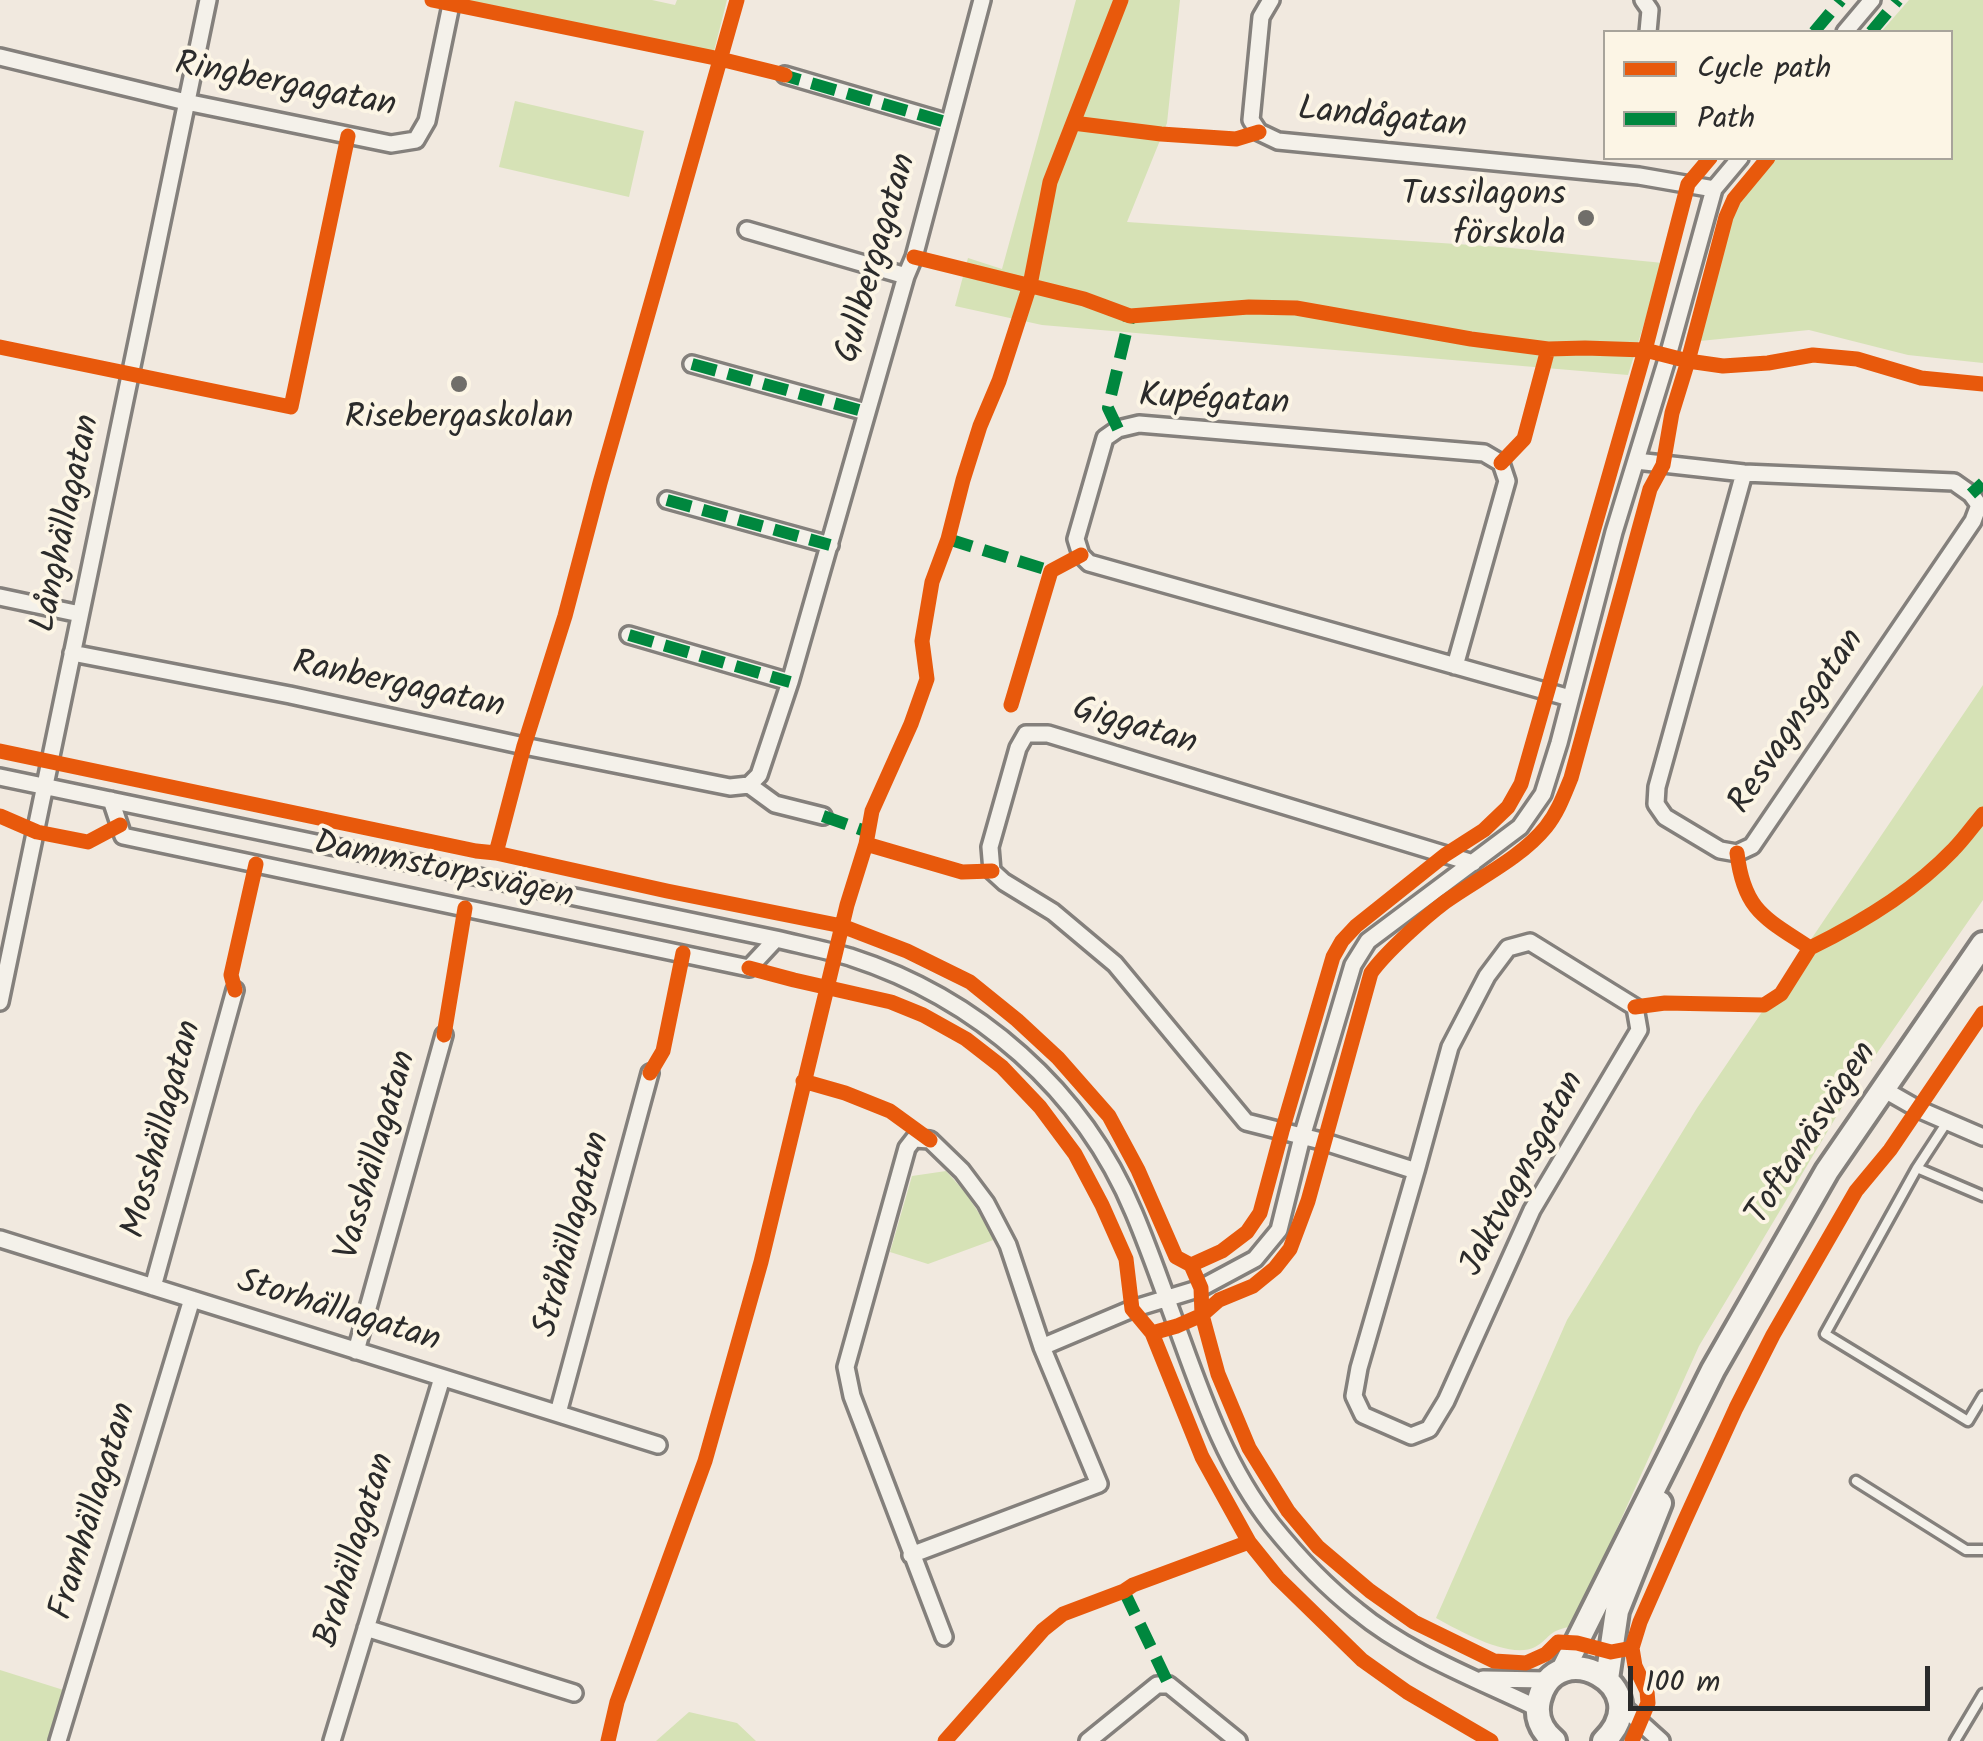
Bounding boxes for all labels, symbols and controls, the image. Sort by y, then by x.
legend [1603,30,1953,160]
text: Cycle path [1697,45,1831,93]
street label: Ringbergagatan [171,46,399,130]
street label: Landågatan [1295,91,1469,151]
text: Path [1697,95,1755,143]
street label: Gullbergagatan [829,150,929,368]
place label: Tussilagons förskola [1401,177,1566,259]
marker: Tussilagons förskola [1575,207,1597,229]
marker: Risebergaskolan [448,373,470,395]
street label: Kupégatan [1137,378,1291,428]
place label: Risebergaskolan [344,400,574,442]
street label: Långhällagatan [25,411,113,637]
street label: Resvagnsgatan [1722,622,1876,824]
street label: Ranbergagatan [288,645,508,731]
street label: Giggatan [1067,690,1201,768]
street label: Dammstorpsvägen [309,825,577,921]
street label: Mosshällagatan [116,1016,214,1244]
street label: Toftanäsvägen [1739,1035,1889,1235]
street label: Vasshällagatan [329,1047,429,1265]
street label: Jaktvagnsgatan [1453,1065,1597,1285]
street label: Stråhällagatan [527,1128,623,1342]
street label: Storhällagatan [231,1263,445,1365]
street label: Framhällagatan [43,1398,149,1626]
street label: Brahällagatan [309,1449,407,1653]
scale bar [1633,1646,1936,1708]
text: 100 m [1645,1659,1720,1707]

